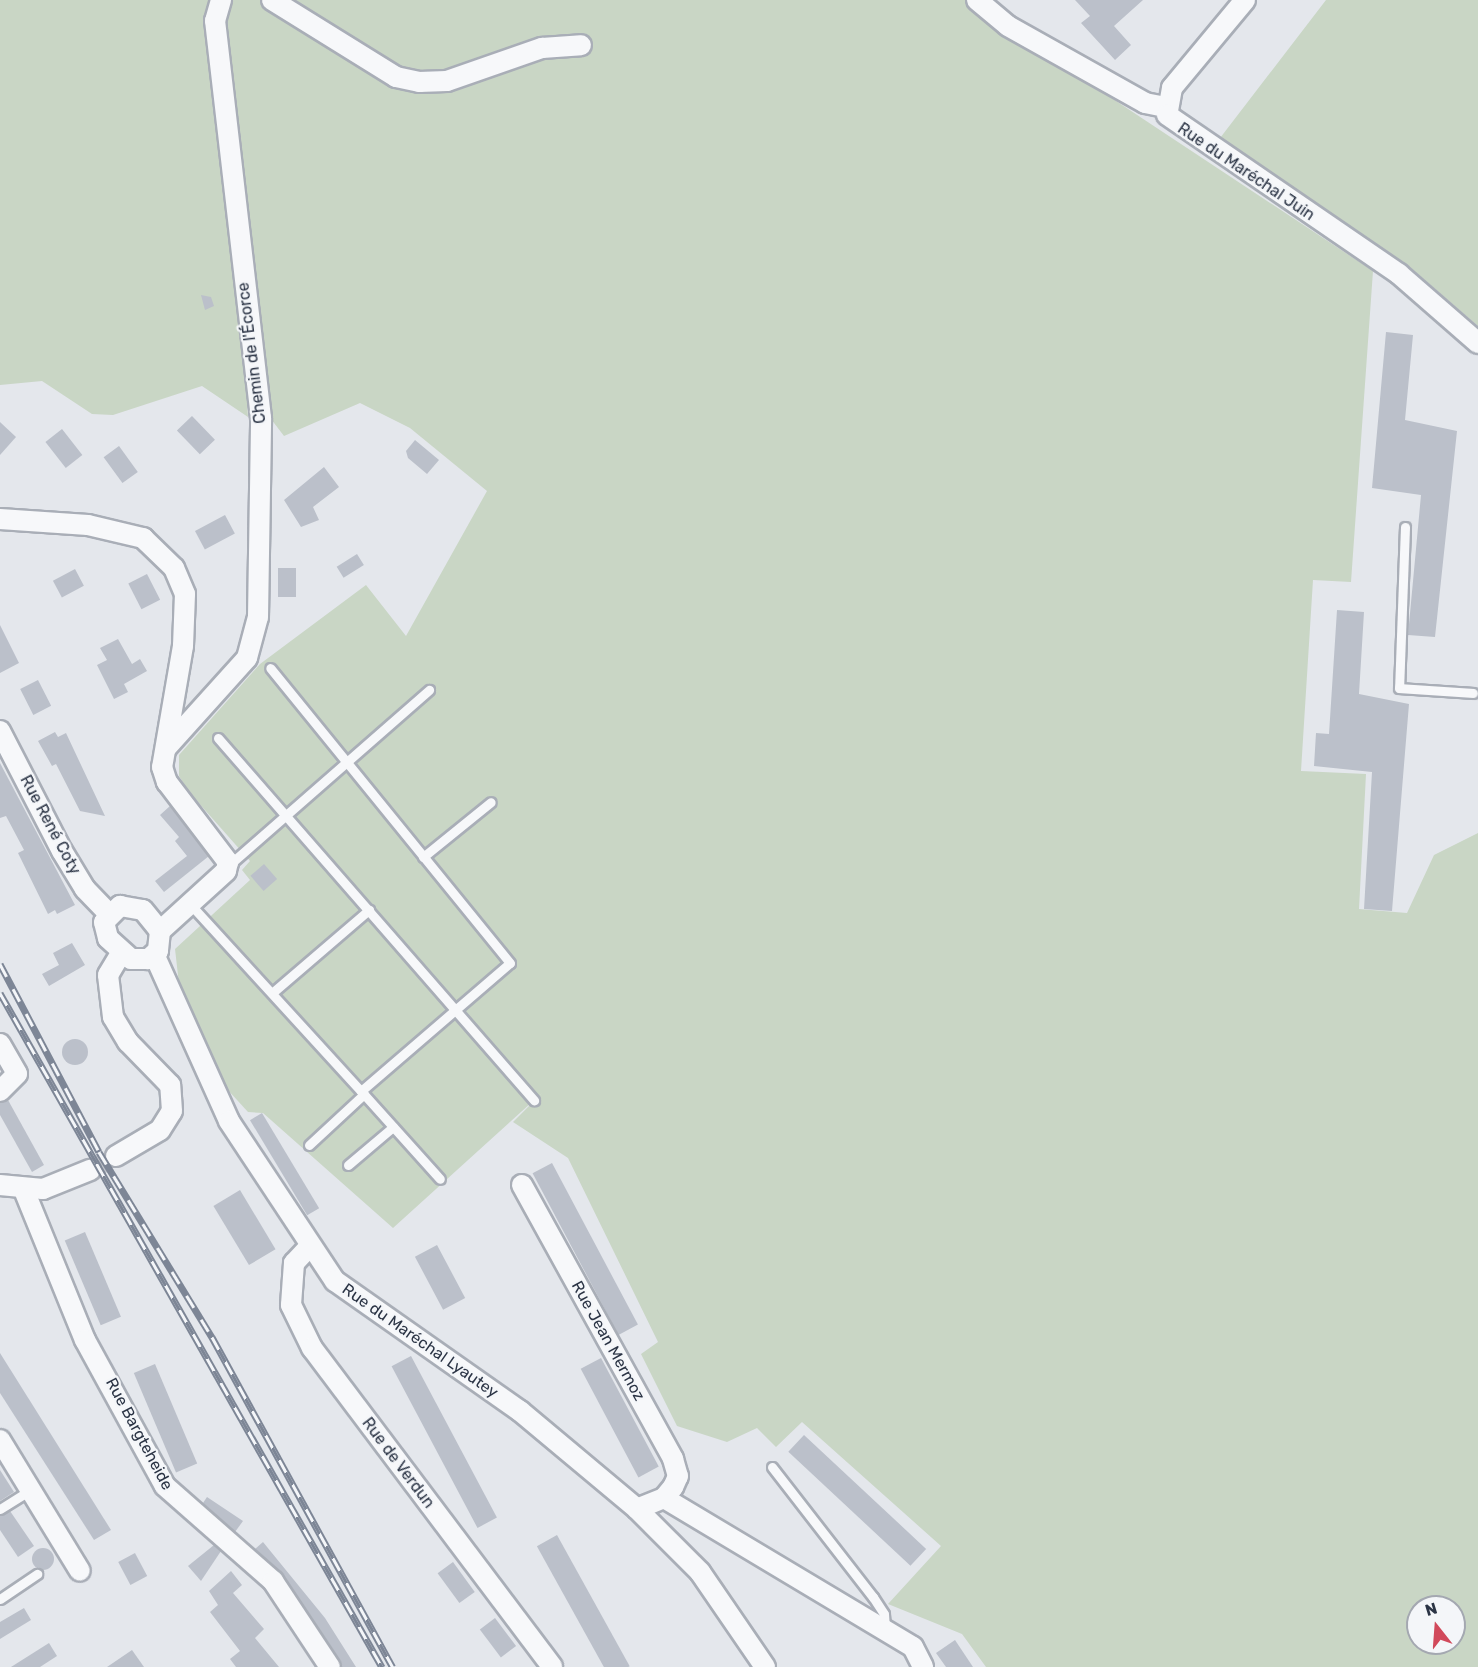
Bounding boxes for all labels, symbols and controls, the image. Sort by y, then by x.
street label: Rue du Maréchal Juin [1174,119,1318,225]
street label: Chemin de l'Écorce [234,281,270,425]
street label: Rue René Coty [16,772,84,878]
street label: Rue Jean Mermoz [567,1278,649,1404]
street label: Rue du Maréchal Lyautey [338,1280,502,1402]
street label: Rue Bargteheide [101,1375,177,1493]
street label: Rue de Verdun [358,1414,438,1512]
north arrow [1406,1595,1466,1655]
text: N [1423,1598,1439,1620]

